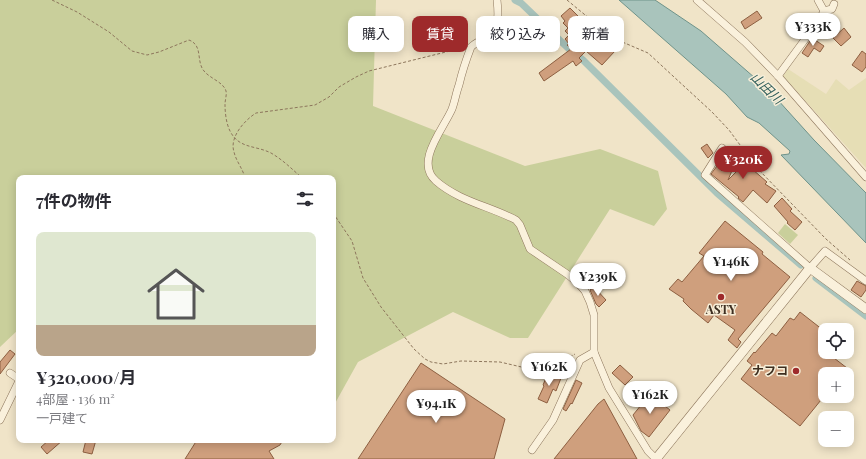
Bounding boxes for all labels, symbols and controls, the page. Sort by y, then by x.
pin: ¥333K [785,13,841,47]
chip: 購入 [348,16,404,52]
chip: 賃貸 [412,16,468,52]
chip: 絞り込み [476,16,560,52]
chip: 新着 [568,16,624,52]
text: ¥333K [794,17,832,34]
water label: 山田川 [747,68,789,109]
pin: ¥320K [715,146,771,180]
text: ¥320K [723,150,763,167]
icon: filters [294,188,316,210]
text: 7件の物件 [36,189,112,211]
pin: ¥146K [703,248,759,282]
text: ¥146K [712,252,750,269]
icon: home [140,258,212,330]
pin: ¥239K [570,263,626,297]
text: ¥239K [579,267,617,284]
marker: ASTY [716,292,726,302]
place label: ASTY [705,301,737,317]
map controls [818,323,854,447]
button: locate [818,323,854,359]
pin: ¥162K [521,353,577,387]
text: ¥162K [530,357,568,374]
place label: ナフコ [752,362,788,378]
text: ¥320,000/月 [36,366,136,388]
marker: ナフコ [791,366,801,376]
button: + [818,367,854,403]
pin: ¥162K [622,381,678,415]
text: ¥162K [631,385,669,402]
text: 4部屋 · 136 m² [36,390,115,407]
pin: ¥94.1K [403,390,469,424]
text: ¥94.1K [416,394,456,411]
text: 一戸建て [36,409,88,426]
button: − [818,411,854,447]

